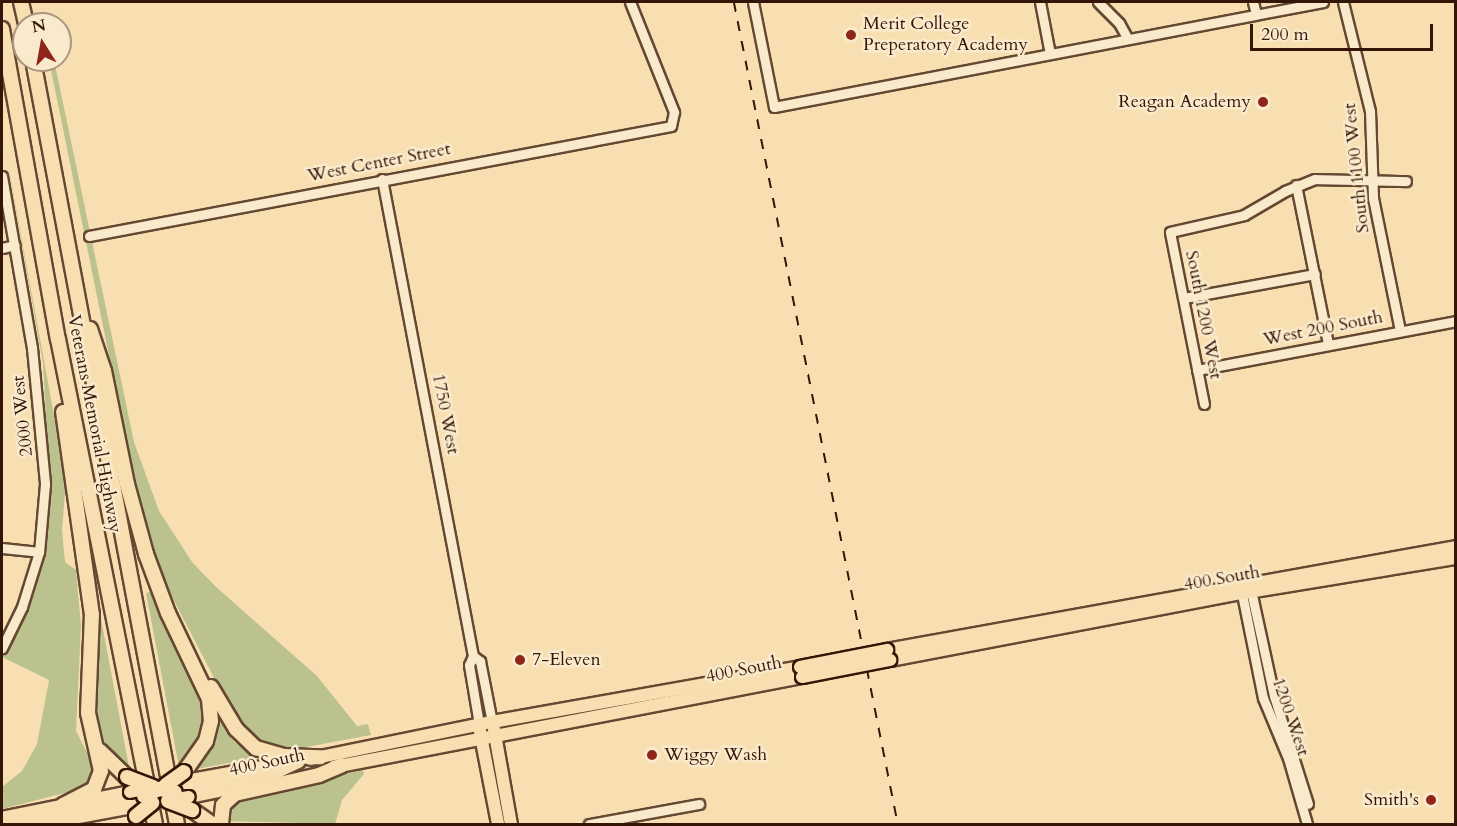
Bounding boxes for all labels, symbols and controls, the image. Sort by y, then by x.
north arrow [12,12,72,72]
scale bar [1253,12,1436,50]
text: N [30,14,48,38]
place label: Merit College Preperatory Academy [863,14,1028,57]
text: 200 m [1261,22,1309,47]
marker: Merit College Preperatory Academy [844,28,858,42]
place label: Reagan Academy [1118,91,1251,113]
marker: Reagan Academy [1256,95,1270,109]
street label: South 1100 West [1339,102,1375,234]
street label: West Center Street [306,139,452,187]
street label: South 1200 West [1180,249,1226,381]
street label: West 200 South [1261,307,1385,351]
street label: Veterans Memorial Highway [62,313,126,535]
street label: 1750 West [427,372,463,456]
street label: 2000 West [8,374,38,458]
street label: 400 South [1182,562,1262,596]
place label: 7-Eleven [532,649,601,671]
street label: 400 South [704,652,784,688]
marker: 7-Eleven [513,653,527,667]
street label: 1200 West [1267,675,1313,759]
street label: 400 South [227,744,307,782]
place label: Wiggy Wash [664,744,767,766]
marker: Wiggy Wash [645,748,659,762]
place label: Smith's [1364,789,1419,811]
marker: Smith's [1424,793,1438,807]

